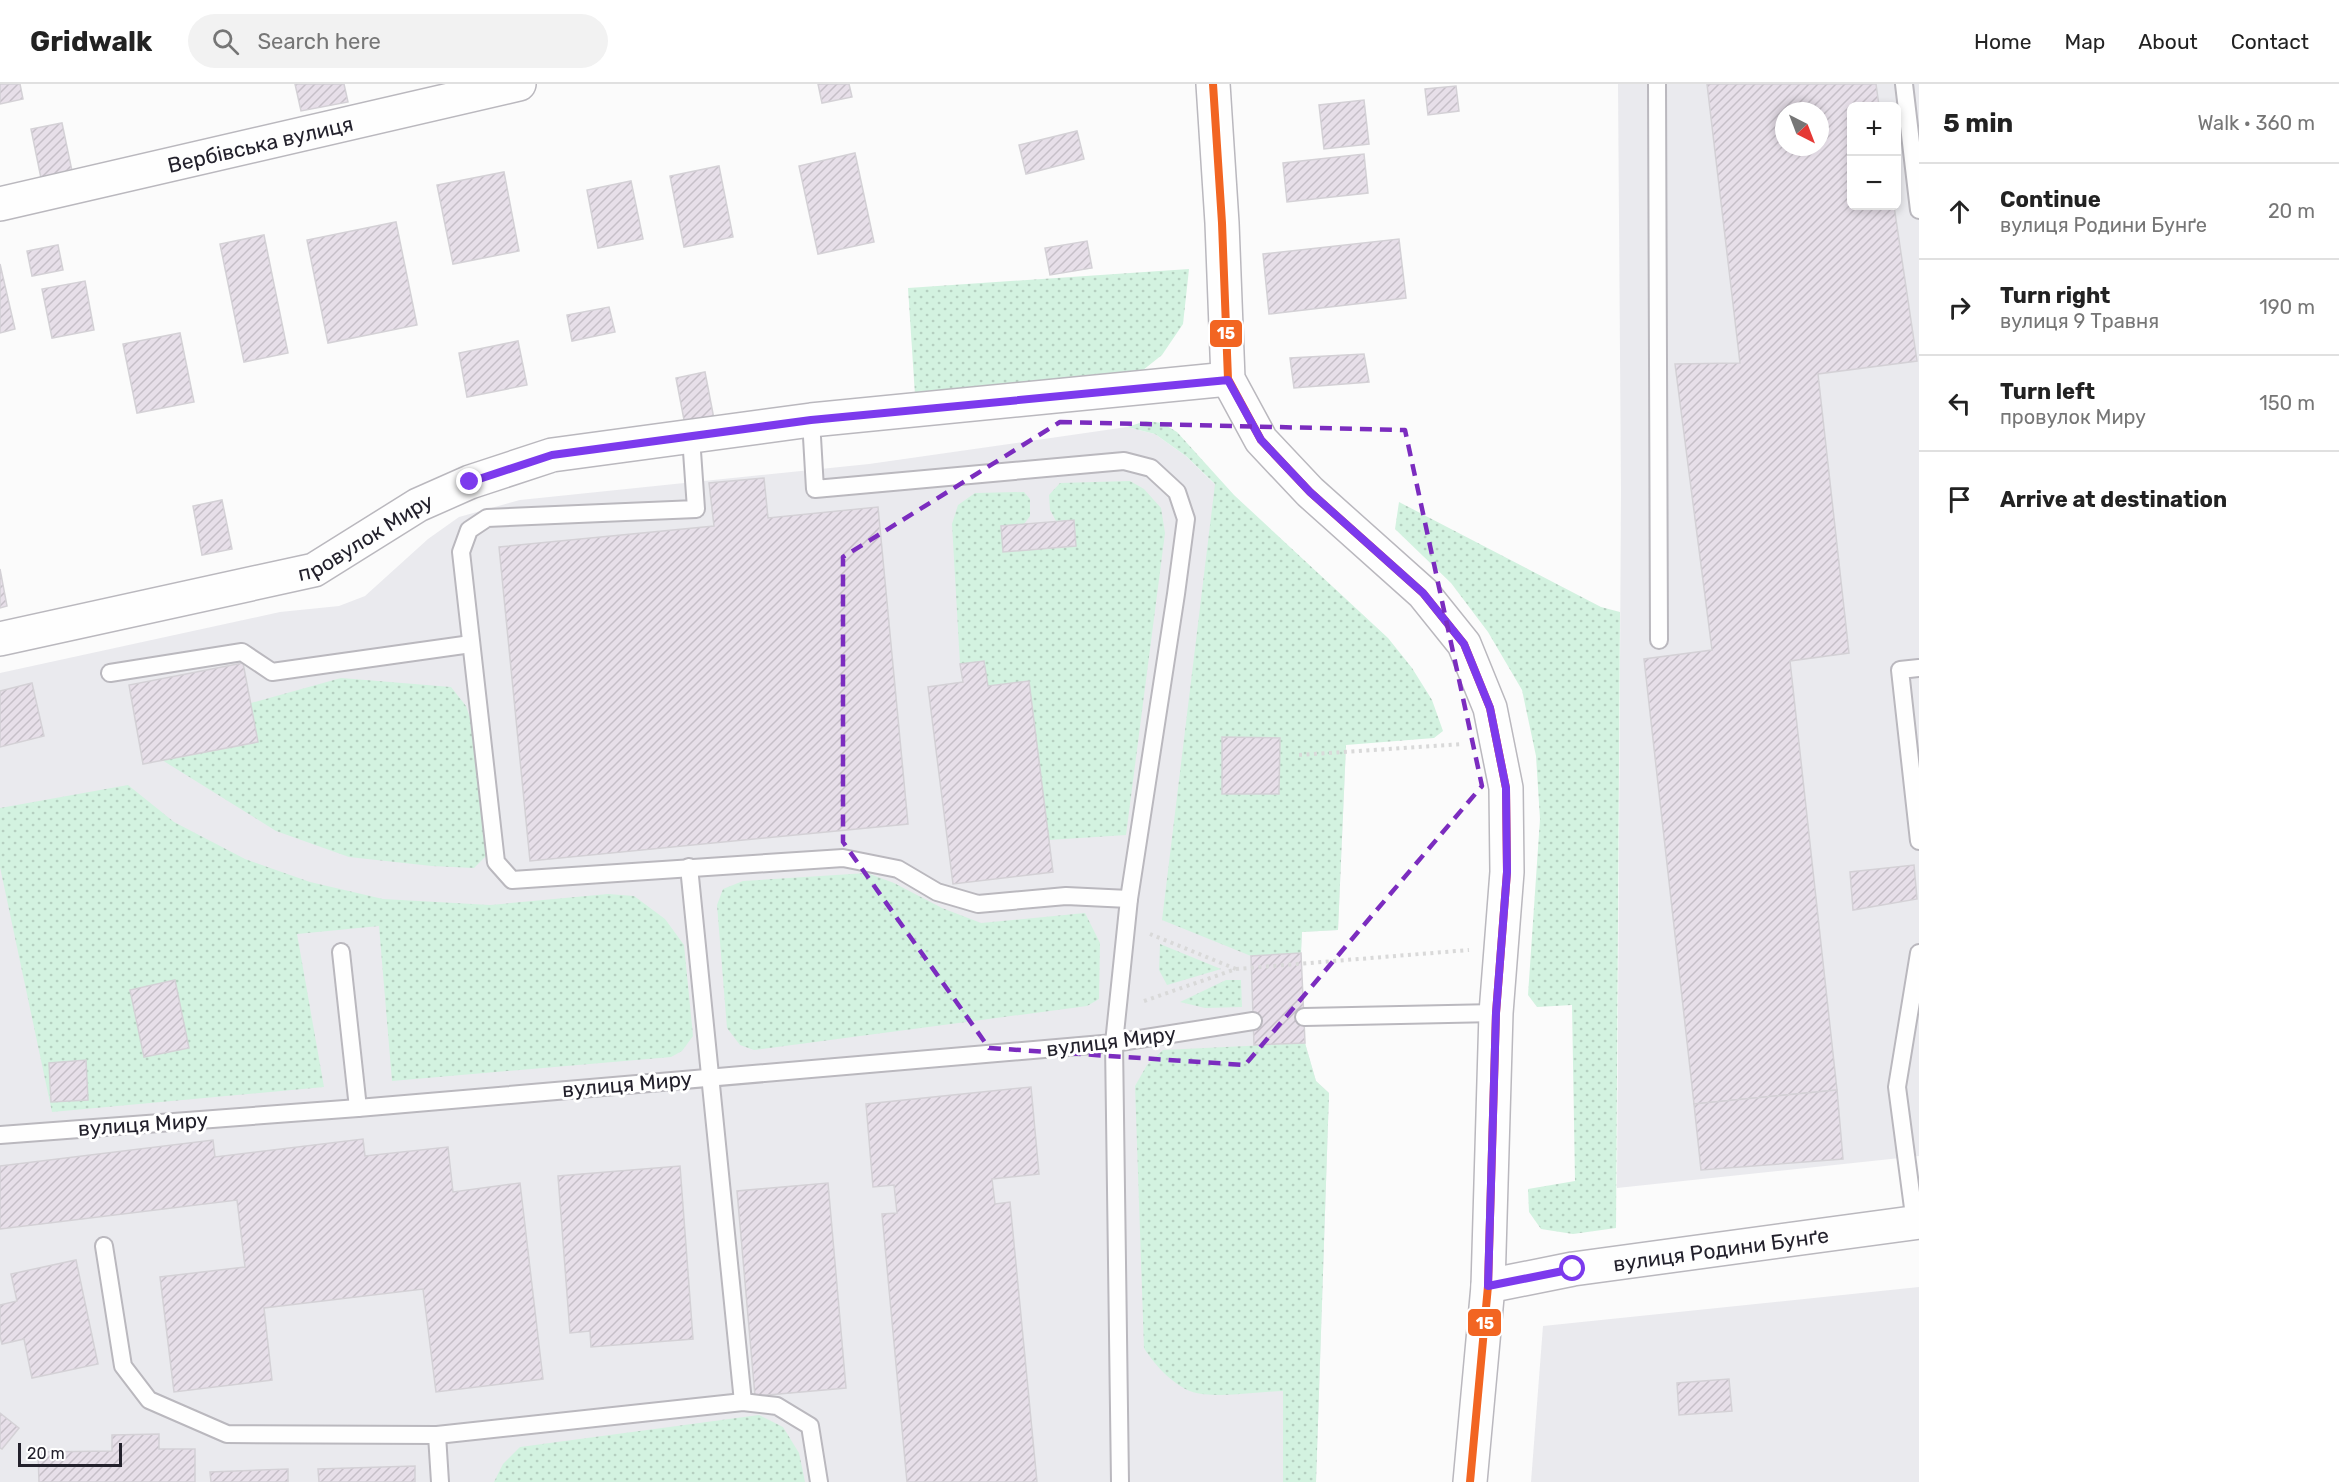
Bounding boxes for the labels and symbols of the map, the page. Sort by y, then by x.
north arrow [1775,102,1829,156]
street label: Вербівська вулиця [165,110,355,177]
line badge: 15 [1209,319,1243,348]
text: 15 [1217,324,1235,343]
route end [456,468,482,494]
street label: провулок Миру [295,488,436,586]
street label: вулиця Миру [1045,1021,1177,1061]
street label: вулиця Миру [561,1066,693,1102]
street label: вулиця Миру [77,1107,209,1141]
street label: вулиця Родини Бунґе [1612,1222,1830,1276]
route start [1559,1255,1585,1281]
line badge: 15 [1467,1308,1502,1337]
text: 15 [1476,1314,1494,1333]
scale bar [18,1440,122,1468]

